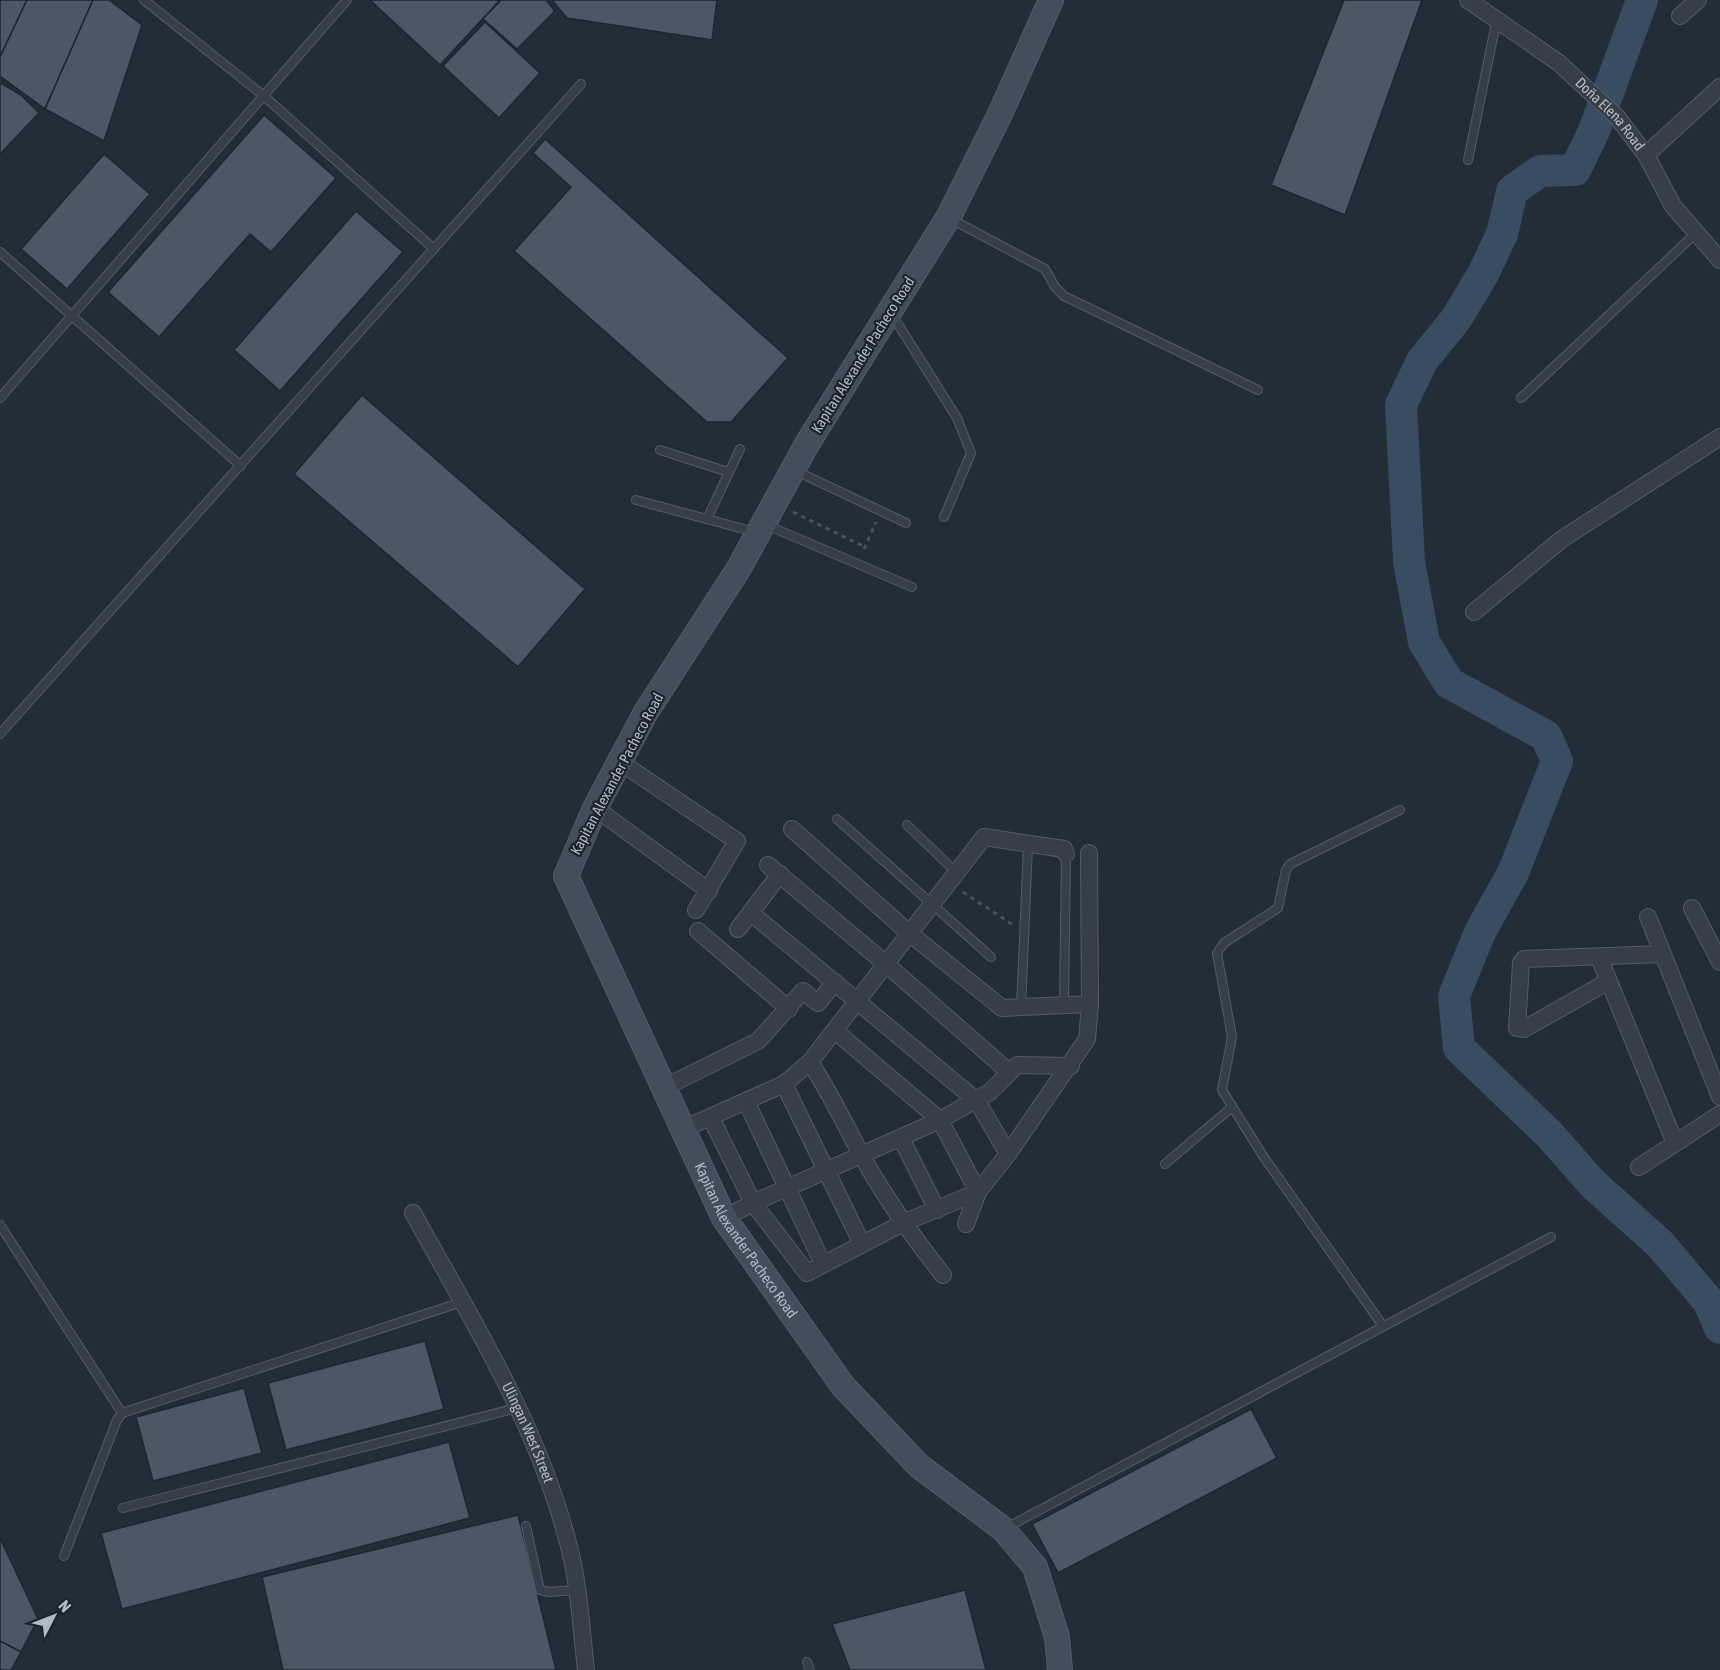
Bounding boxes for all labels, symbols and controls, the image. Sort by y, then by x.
street label: Doña Elena Road [1572,74,1648,154]
street label: Kapitan Alexander Pacheco Road [808,274,918,436]
street label: Kapitan Alexander Pacheco Road [567,690,666,858]
street label: Kapitan Alexander Pacheco Road [691,1160,801,1321]
street label: Ulingan West Street [499,1379,558,1485]
north arrow [24,1586,84,1646]
text: N [55,1596,75,1615]

